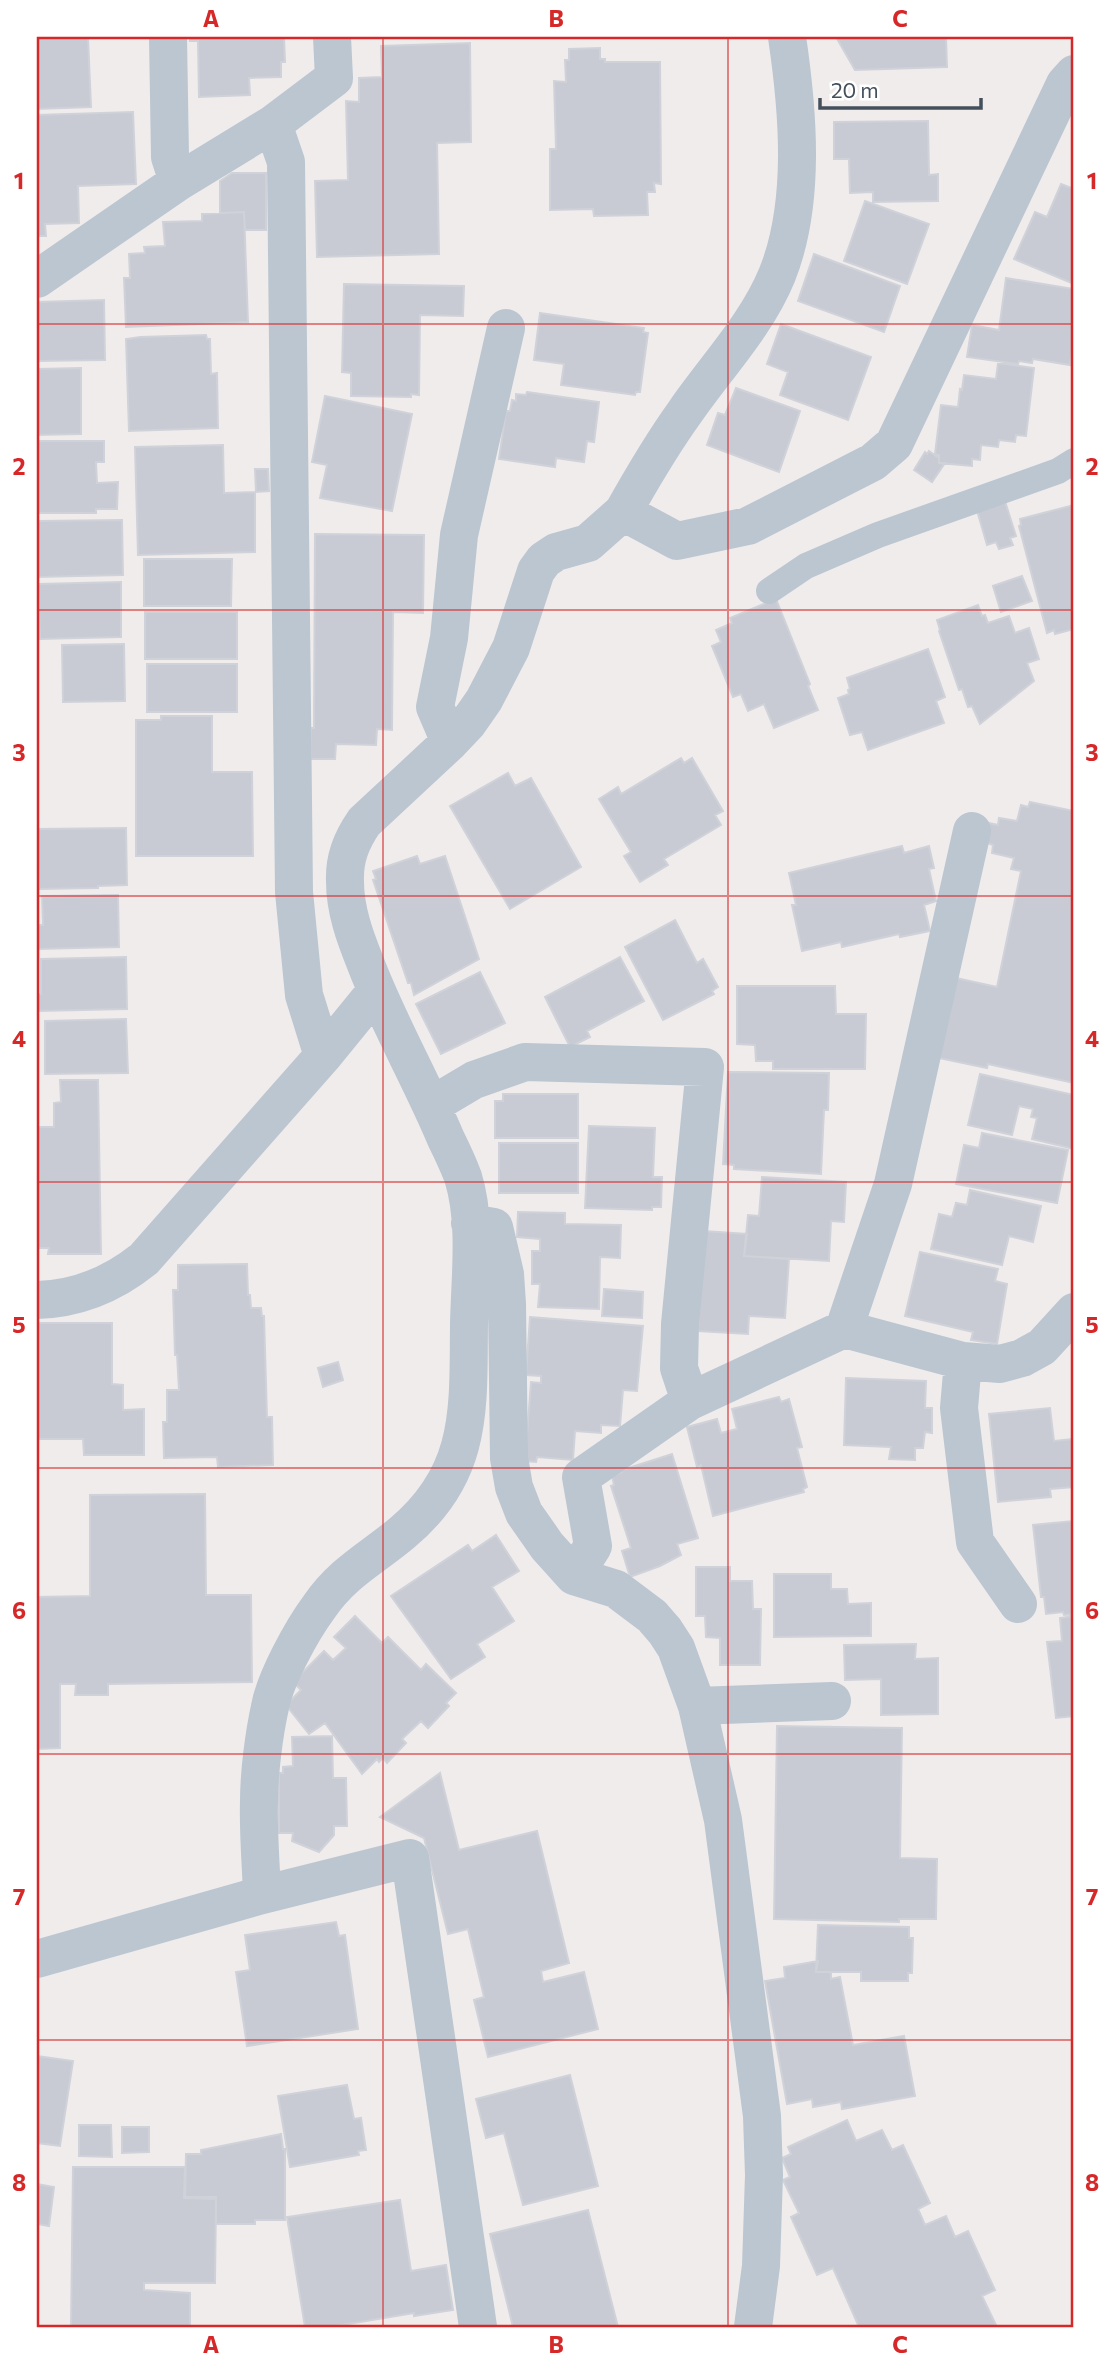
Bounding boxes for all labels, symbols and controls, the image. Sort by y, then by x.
text: A [203,4,220,32]
text: B [548,4,564,32]
text: C [892,4,908,32]
scale bar [820,66,982,110]
text: 20 m [831,77,879,102]
text: 1 [14,166,24,194]
text: 1 [1087,166,1097,194]
text: 2 [12,452,26,480]
text: 2 [1085,452,1099,480]
text: 3 [12,738,26,766]
text: 3 [1085,738,1099,766]
text: 4 [12,1024,26,1052]
text: 4 [1085,1024,1099,1052]
text: 5 [12,1310,26,1338]
text: 5 [1085,1310,1099,1338]
text: 6 [12,1596,26,1624]
text: 6 [1085,1596,1099,1624]
text: 7 [13,1882,25,1910]
text: 7 [1086,1882,1098,1910]
text: 8 [12,2168,26,2196]
text: 8 [1085,2168,1099,2196]
text: A [203,2330,220,2358]
text: B [548,2330,564,2358]
text: C [892,2330,908,2358]

